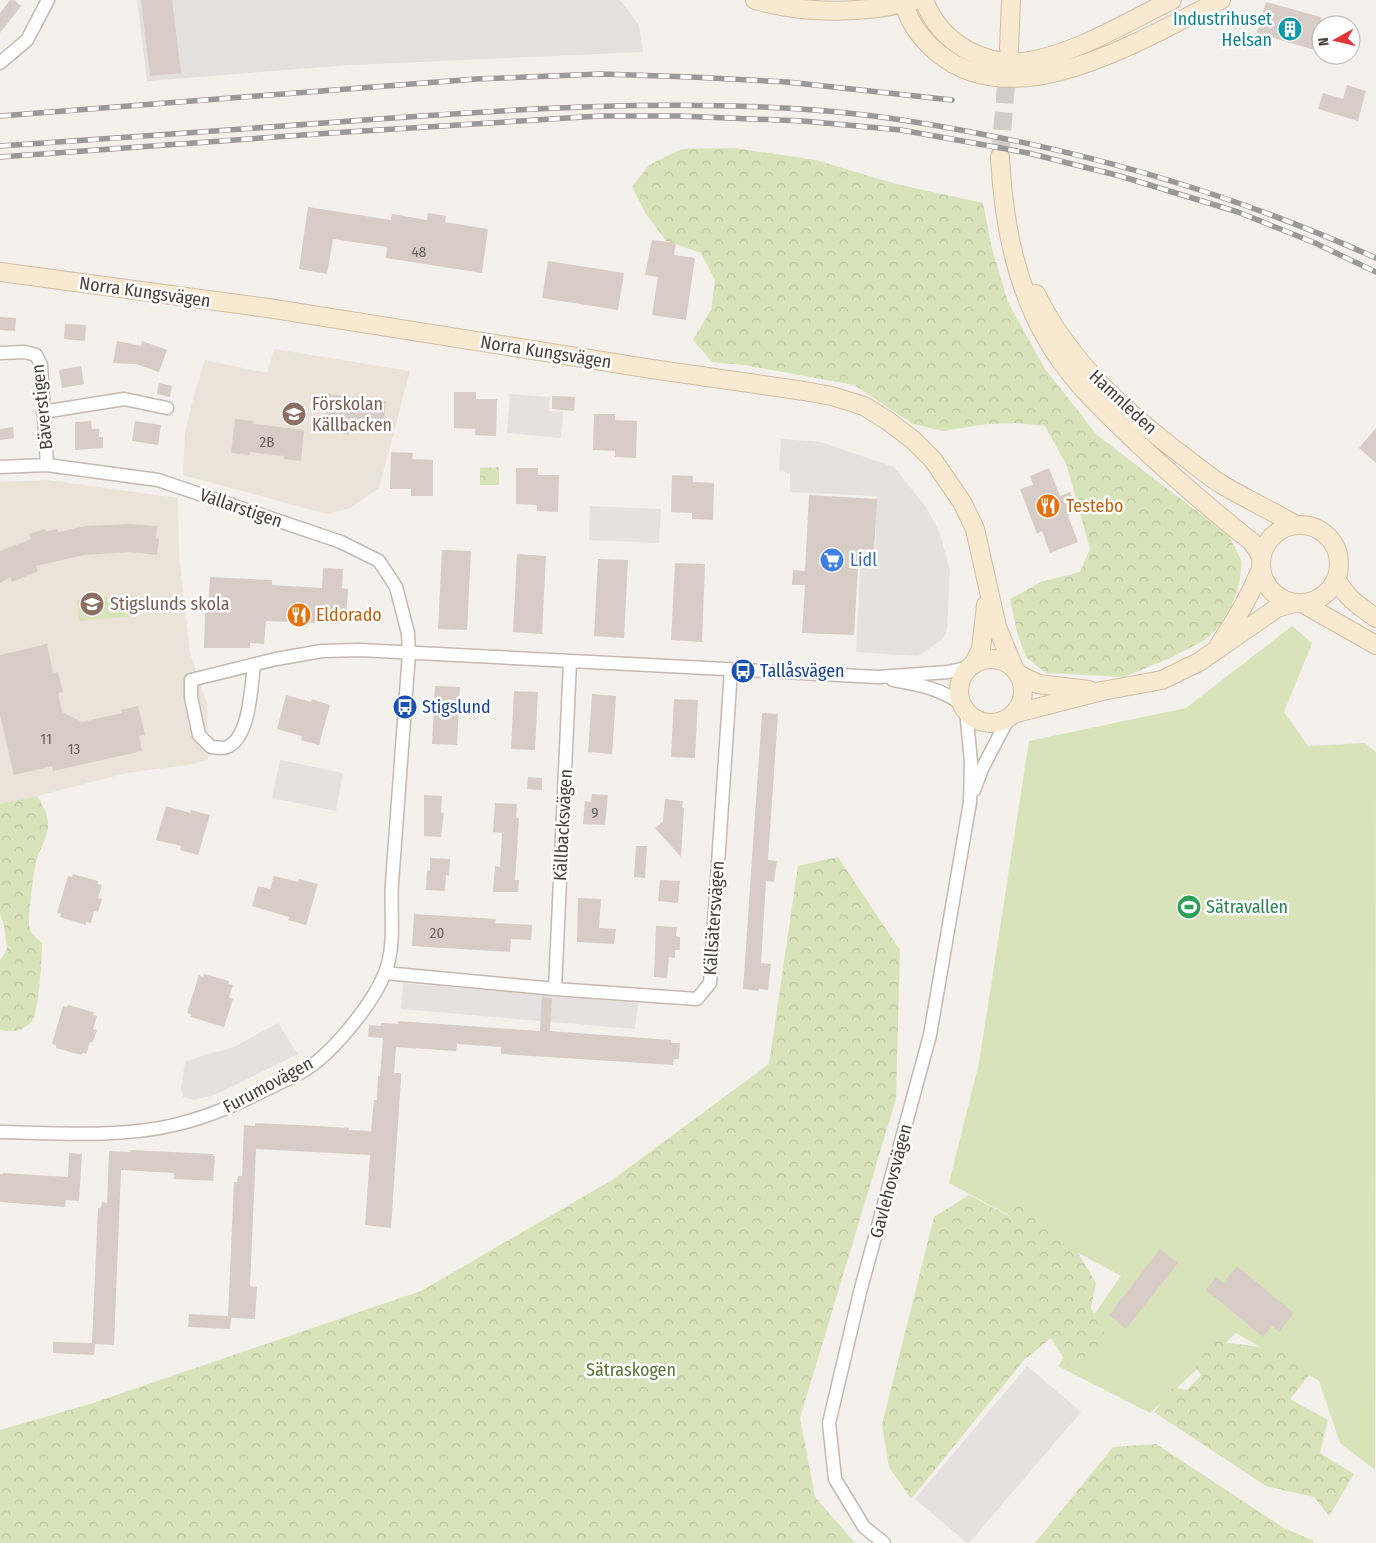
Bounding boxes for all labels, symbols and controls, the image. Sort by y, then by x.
place label: Industrihuset Helsan [1173,8,1272,51]
north arrow [1311,15,1361,65]
building icon: Industrihuset Helsan [1277,16,1303,42]
text: N [1315,36,1333,47]
house number: 48 [412,243,426,261]
street label: Norra Kungsvägen [78,272,212,312]
street label: Norra Kungsvägen [479,331,613,373]
street label: Bäverstigen [27,363,57,451]
street label: Hamnleden [1085,365,1161,439]
place label: Förskolan Källbacken [312,393,392,436]
school or university icon: Förskolan Källbacken [281,401,307,427]
house number: 2B [260,433,274,451]
street label: Vallarstigen [197,484,285,532]
restaurant icon: Testebo [1035,493,1061,519]
place label: Testebo [1066,495,1123,517]
supermarket icon: Lidl [819,547,845,573]
place label: Lidl [850,549,877,571]
school or university icon: Stigslunds skola [79,591,105,617]
place label: Stigslunds skola [110,593,230,615]
restaurant icon: Eldorado [286,602,312,628]
place label: Eldorado [316,604,382,626]
bus stop icon: Tallåsvägen [730,658,756,684]
place label: Tallåsvägen [760,660,845,682]
bus stop icon: Stigslund [392,694,418,720]
place label: Stigslund [422,696,491,718]
house number: 11 [40,730,52,748]
house number: 13 [68,740,81,758]
street label: Källbacksvägen [549,768,577,882]
house number: 9 [591,804,599,822]
street label: Källsätersvägen [699,860,729,976]
sports icon: Sätravallen [1176,894,1202,920]
place label: Sätravallen [1206,896,1288,918]
house number: 20 [430,924,444,942]
street label: Furumovägen [219,1052,317,1118]
street label: Gavlehovsvägen [865,1121,917,1241]
park label: Sätraskogen [586,1359,676,1381]

